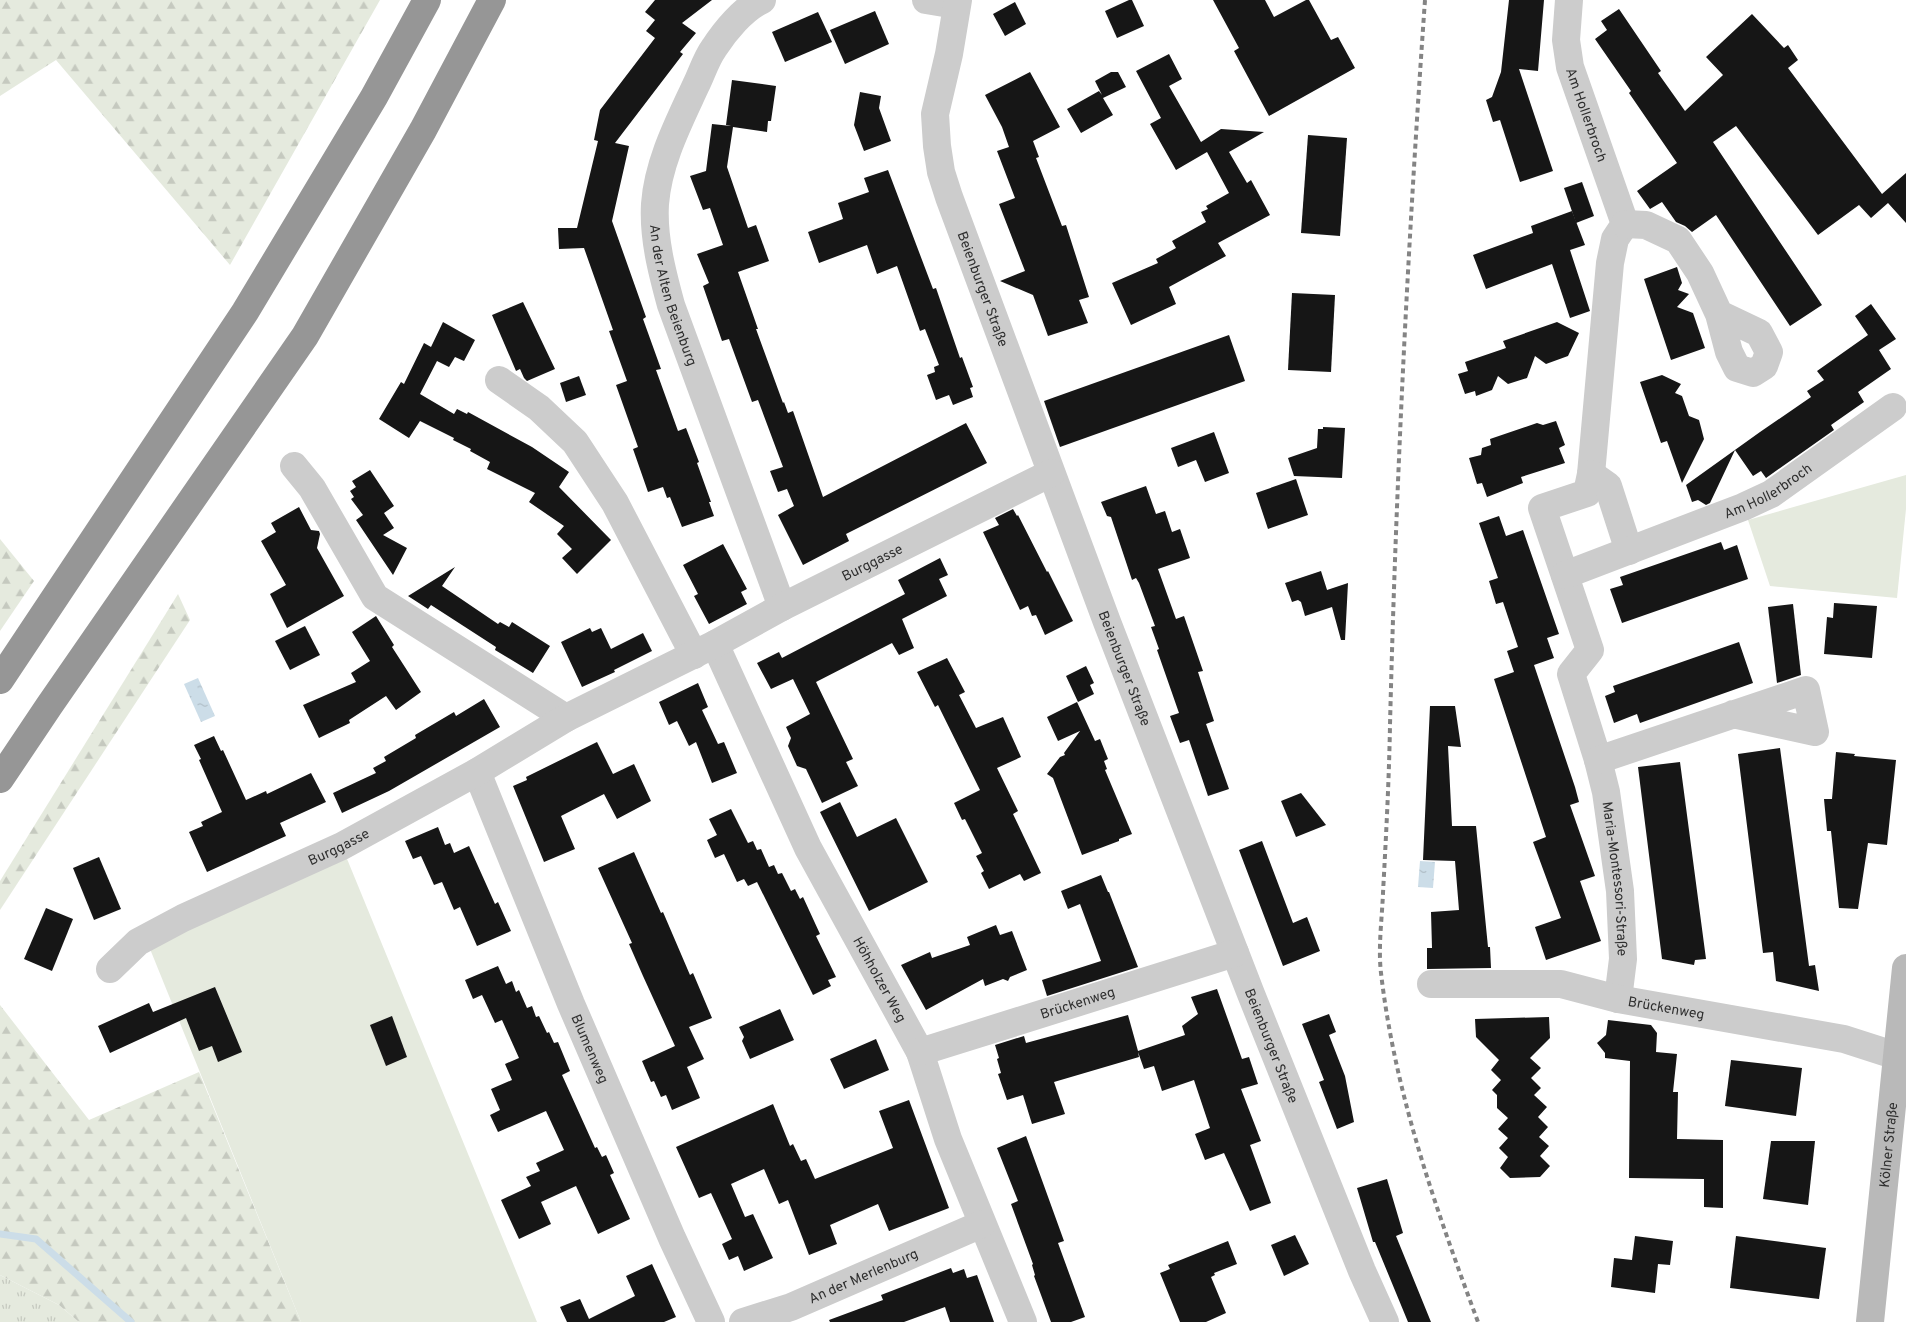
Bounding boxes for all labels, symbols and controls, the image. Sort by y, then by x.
street label: Am Hollerbroch [1561,66,1610,165]
street label: An der Alten Beienburg [645,224,700,369]
street label: Beienburger Straße [953,229,1011,350]
street label: Am Hollerbroch [1722,461,1816,523]
street label: Burggasse [839,541,906,586]
street label: Beienburger Straße [1094,609,1153,729]
street label: Maria-Montessori-Straße [1597,801,1630,956]
street label: Burggasse [306,826,373,870]
street label: Höhholzer Weg [848,934,909,1026]
street label: Brückenweg [1038,984,1117,1024]
street label: Beienburger Straße [1240,987,1301,1106]
street label: Brückenweg [1626,994,1706,1024]
street label: Blumenweg [566,1012,611,1087]
street label: Kölner Straße [1877,1102,1902,1189]
street label: An der Merlenburg [807,1246,921,1308]

